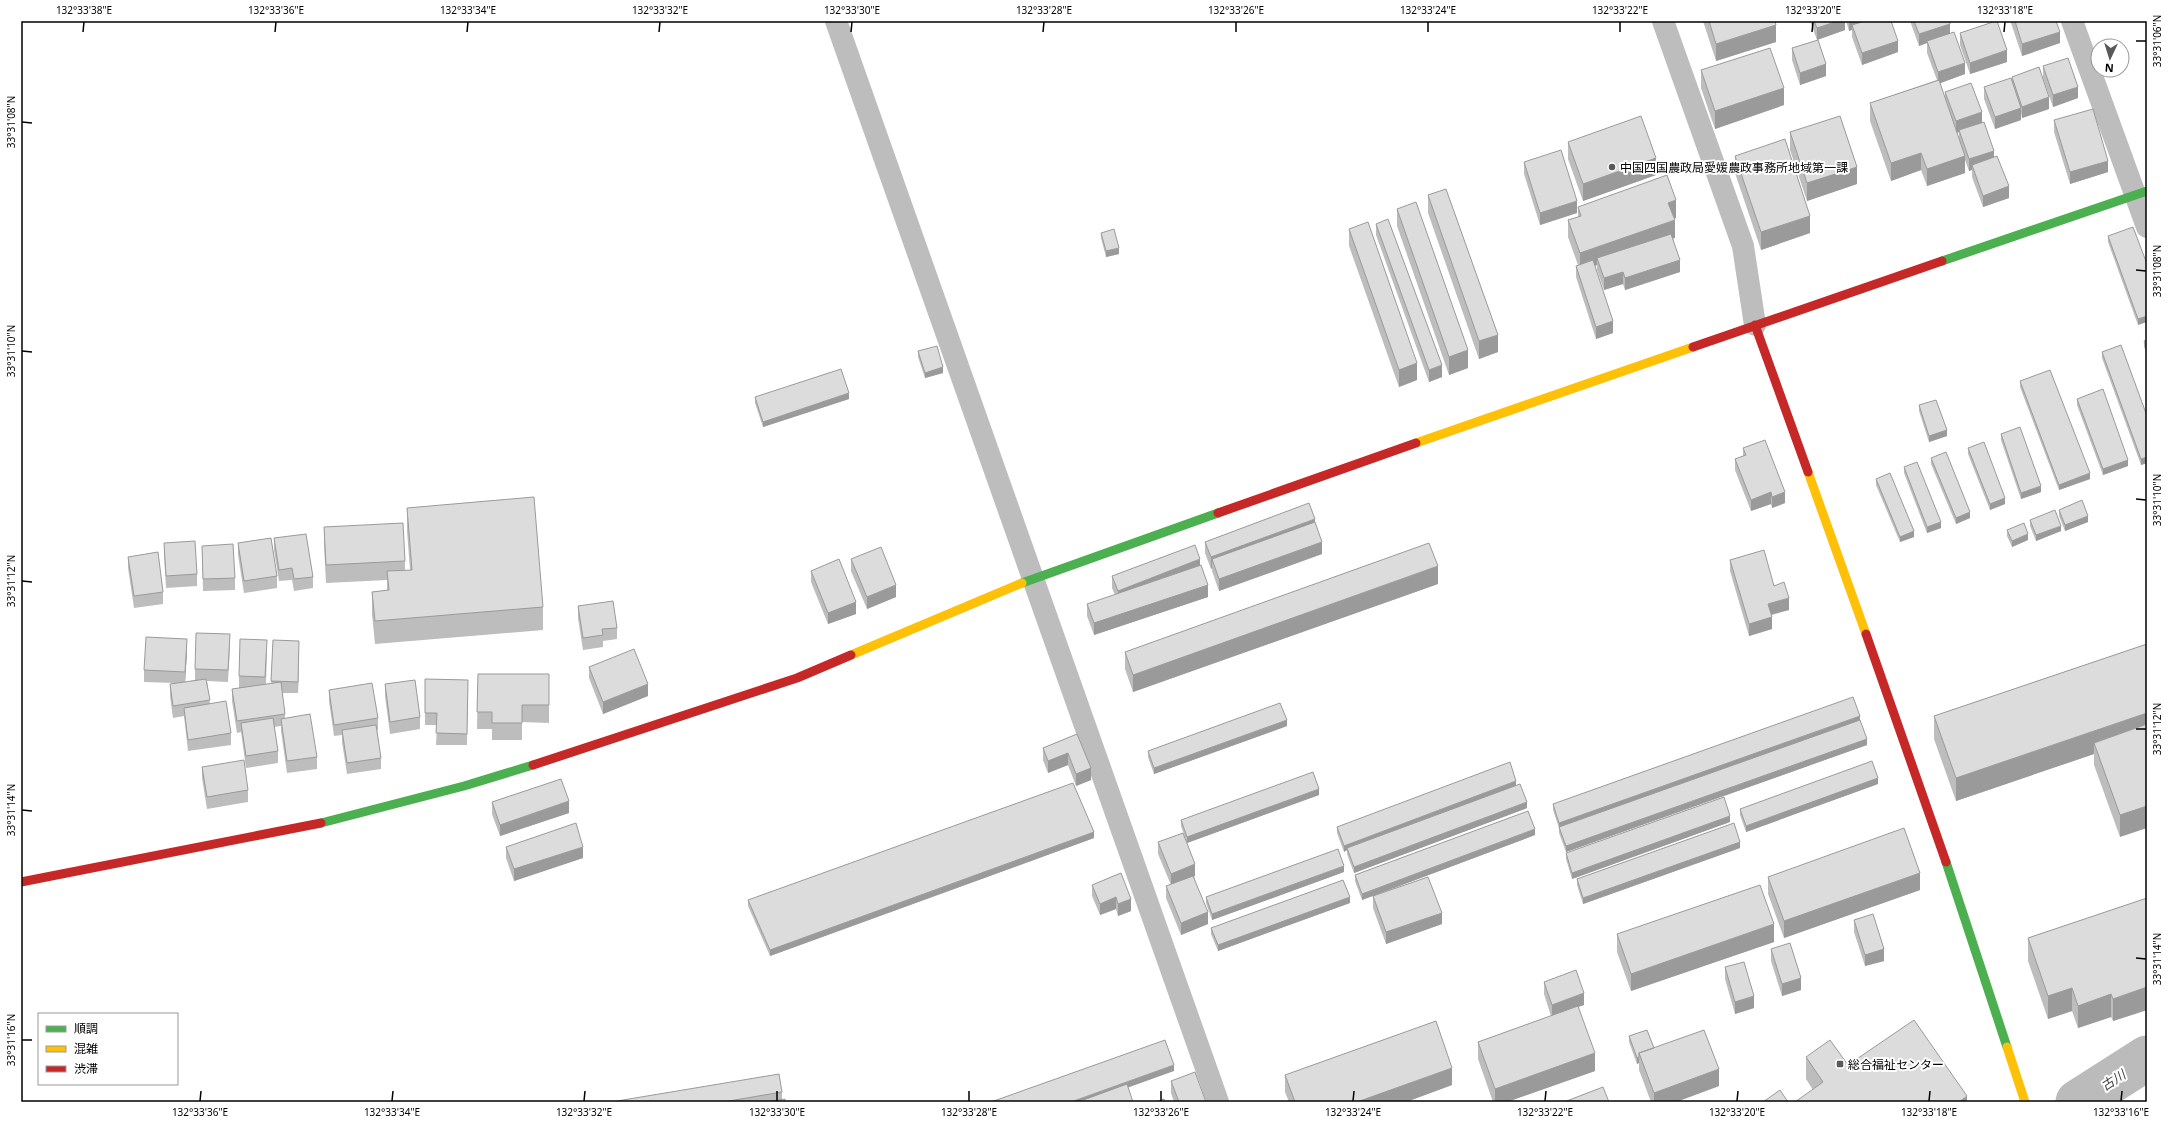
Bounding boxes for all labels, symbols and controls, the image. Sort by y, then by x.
text: 132°33'38"E [56,3,112,17]
text: 132°33'36"E [248,3,304,17]
text: 132°33'34"E [440,3,496,17]
text: 132°33'32"E [632,3,688,17]
text: 132°33'30"E [824,3,880,17]
text: 132°33'28"E [1016,3,1072,17]
text: 132°33'26"E [1208,3,1264,17]
text: 132°33'24"E [1400,3,1456,17]
text: 132°33'22"E [1592,3,1648,17]
text: 132°33'20"E [1785,3,1841,17]
text: 132°33'18"E [1977,3,2033,17]
text: 33°31'06"N [2150,15,2164,67]
north arrow [2090,38,2130,78]
text: N [2104,61,2114,76]
text: 33°31'08"N [4,96,18,148]
place label: 中国四国農政局愛媛農政事務所地域第一課 [1620,159,1848,176]
marker: 中国四国農政局愛媛農政事務所地域第一課 [1607,162,1617,172]
text: 33°31'08"N [2150,245,2164,297]
text: 33°31'10"N [4,325,18,377]
text: 33°31'10"N [2150,474,2164,526]
text: 33°31'12"N [4,555,18,607]
text: 33°31'12"N [2150,703,2164,755]
text: 33°31'14"N [4,784,18,836]
text: 33°31'14"N [2150,933,2164,985]
legend [38,1013,178,1085]
text: 33°31'16"N [4,1014,18,1066]
text: 順調 [74,1020,98,1037]
text: 混雑 [74,1040,98,1057]
place label: 総合福祉センター [1848,1056,1944,1073]
marker: 総合福祉センター [1835,1059,1845,1069]
text: 渋滞 [74,1060,98,1077]
water label: 古川 [2097,1064,2130,1095]
text: 132°33'36"E [172,1105,228,1119]
text: 132°33'34"E [364,1105,420,1119]
text: 132°33'32"E [556,1105,612,1119]
text: 132°33'30"E [749,1105,805,1119]
text: 132°33'28"E [941,1105,997,1119]
text: 132°33'26"E [1133,1105,1189,1119]
text: 132°33'24"E [1325,1105,1381,1119]
text: 132°33'22"E [1517,1105,1573,1119]
text: 132°33'20"E [1709,1105,1765,1119]
text: 132°33'18"E [1901,1105,1957,1119]
text: 132°33'16"E [2093,1105,2149,1119]

